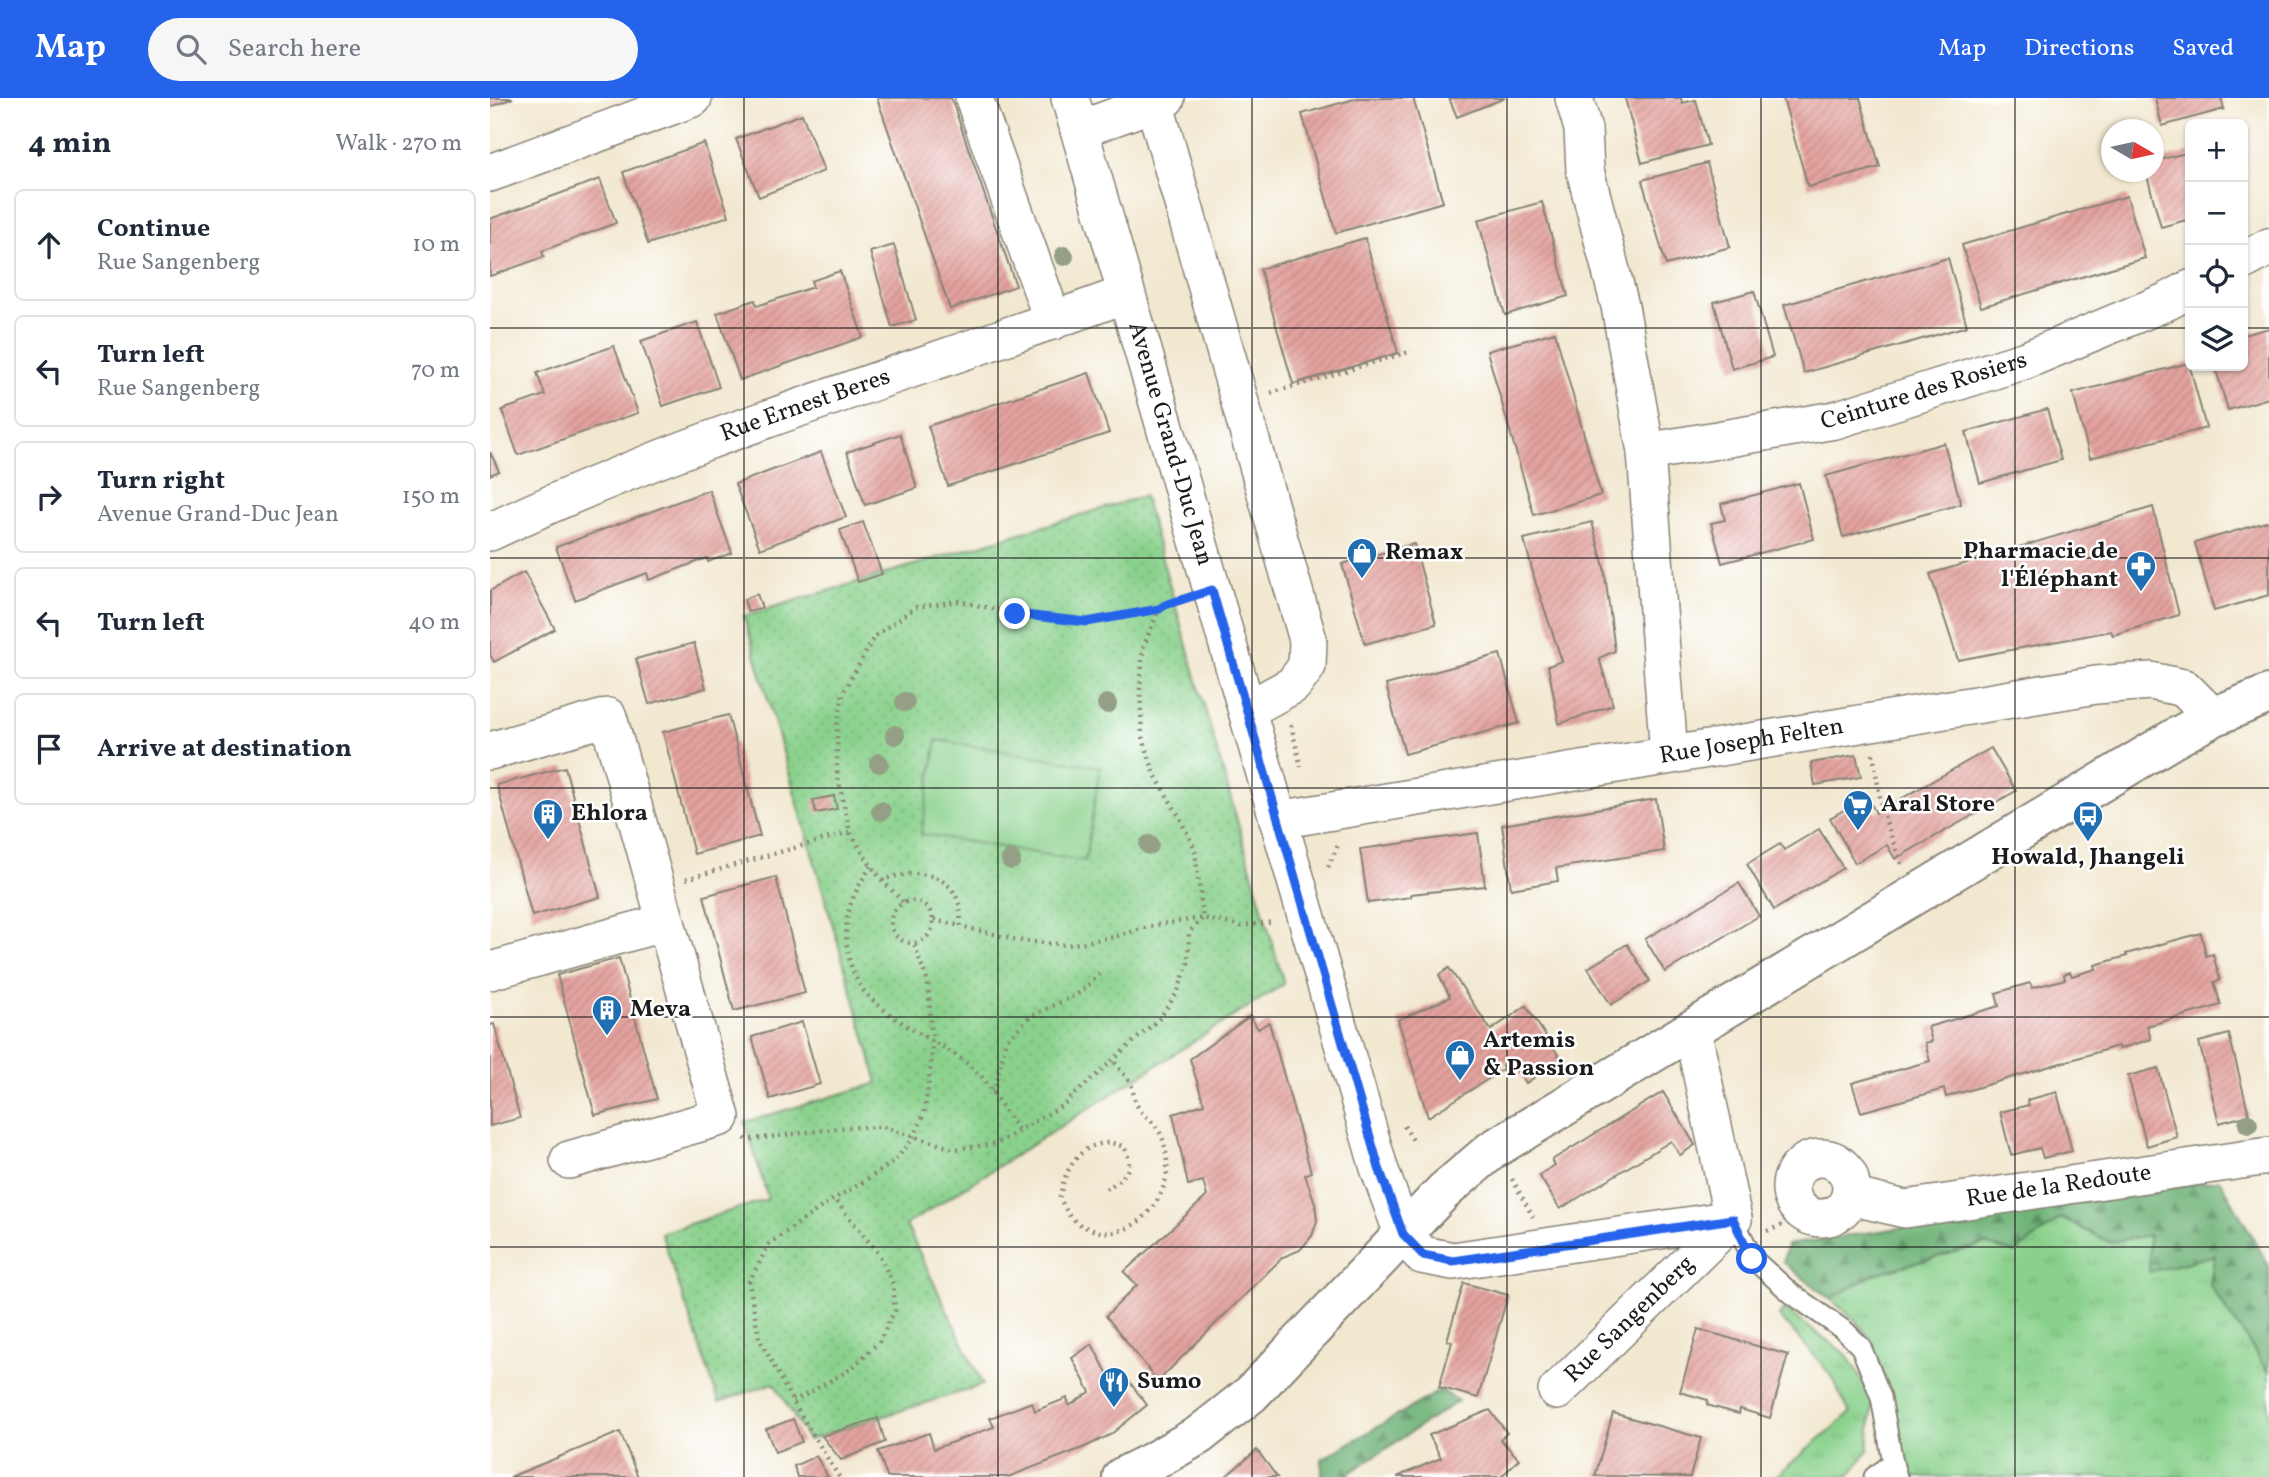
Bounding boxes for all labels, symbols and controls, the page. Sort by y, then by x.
search box [148,18,638,81]
text: Map [35,26,106,72]
icon: search [172,30,210,68]
text: Search here [228,31,361,67]
text: Map [1938,32,1986,66]
text: Directions [2024,32,2134,66]
text: Saved [2172,32,2234,66]
north arrow [2101,119,2164,182]
map controls [2185,119,2248,371]
button: + [2185,119,2248,182]
text: 4 min [28,123,112,165]
text: Walk · 270 m [335,128,462,160]
button: − [2185,182,2248,245]
text: Continue [97,211,210,247]
icon: ahead [30,226,68,264]
text: 10 m [412,229,460,261]
button: locate [2185,245,2248,308]
text: Rue Sangenberg [97,247,260,279]
button: layers [2185,308,2248,371]
street label: Avenue Grand-Duc Jean [1119,318,1221,570]
text: Turn left [97,337,205,373]
street label: Ceinture des Rosiers [1818,344,2032,439]
icon: left [30,352,68,390]
text: 70 m [411,355,460,387]
street label: Rue Ernest Beres [716,360,895,452]
text: Rue Sangenberg [97,373,260,405]
text: Turn right [97,463,225,499]
icon: right [30,478,68,516]
text: 150 m [402,481,460,513]
text: Avenue Grand-Duc Jean [97,499,339,531]
place label: Pharmacie de l'Éléphant [1963,535,2118,597]
shop icon: Remax [1345,536,1379,580]
place label: Remax [1385,536,1463,570]
pharmacy icon: Pharmacie de l'Éléphant [2124,549,2158,593]
route end [999,598,1030,629]
icon: left [30,604,68,642]
text: Turn left [97,605,205,641]
text: 40 m [408,607,460,639]
street label: Rue Joseph Felten [1657,710,1846,774]
icon: arrive [30,730,68,768]
text: Arrive at destination [97,731,352,767]
supermarket icon: Aral Store [1841,788,1875,832]
place label: Aral Store [1881,788,1995,822]
building icon: Ehlora [531,797,565,841]
place label: Ehlora [571,797,648,831]
bus stop icon: Howald, Jhangeli [2071,799,2105,843]
place label: Howald, Jhangeli [1991,841,2185,875]
building icon: Meva [590,993,624,1037]
place label: Meva [630,993,691,1027]
place label: Artemis & Passion [1483,1024,1594,1086]
shop icon: Artemis & Passion [1443,1038,1477,1082]
street label: Rue de la Redoute [1964,1156,2154,1217]
route start [1736,1243,1767,1274]
street label: Rue Sangenberg [1557,1248,1703,1391]
restaurant icon: Sumo [1097,1365,1131,1409]
place label: Sumo [1137,1365,1202,1399]

